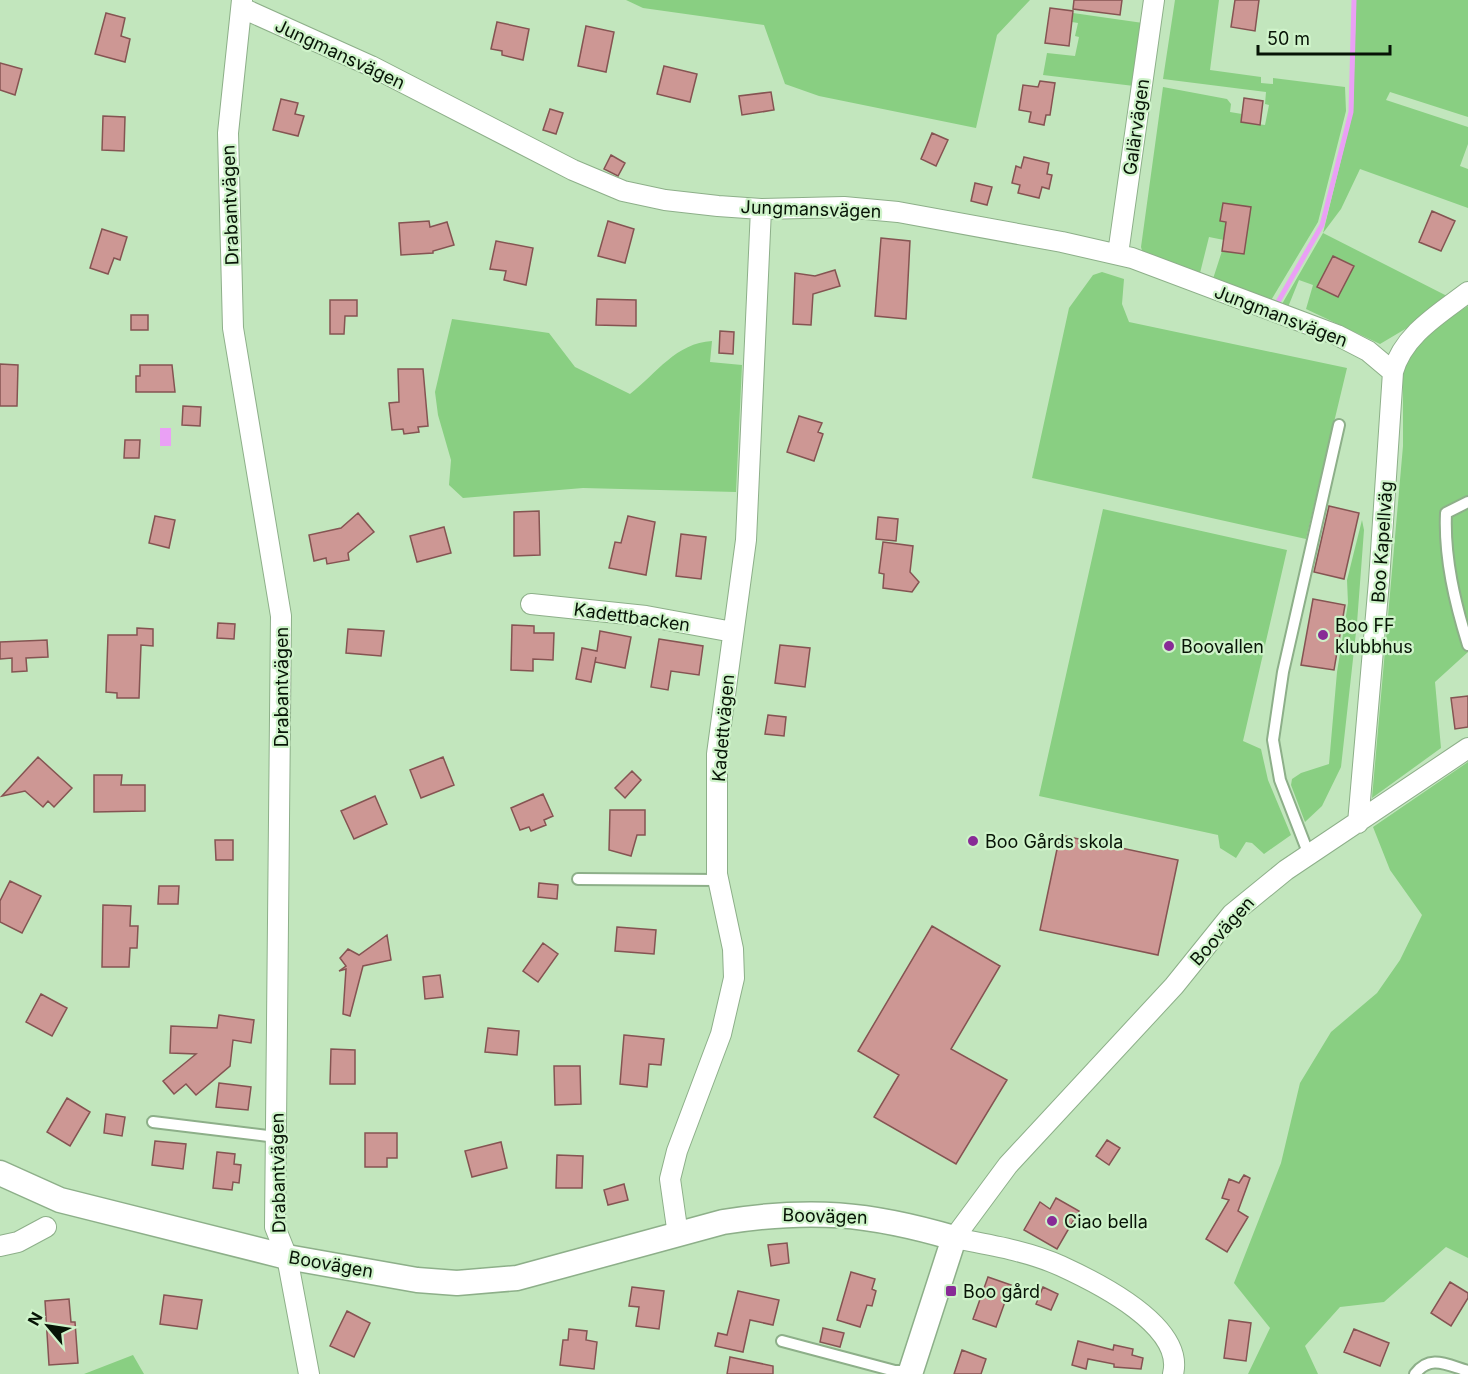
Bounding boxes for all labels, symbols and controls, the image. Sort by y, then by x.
street label: Jungmansvägen [272,15,408,93]
scale bar [1258,18,1390,56]
text: 50 m [1267,28,1310,49]
street label: Galärvägen [1119,77,1153,177]
street label: Drabantvägen [217,144,243,266]
street label: Jungmansvägen [740,196,882,222]
street label: Jungmansvägen [1211,281,1351,351]
street label: Boo Kapellväg [1367,480,1397,604]
street label: Kadettbacken [572,598,692,636]
place label: Boo FF klubbhus [1335,615,1413,657]
street label: Drabantvägen [271,627,292,747]
marker: Boo FF klubbhus [1316,628,1330,642]
place label: Boovallen [1181,636,1264,657]
marker: Boovallen [1162,639,1176,653]
street label: Kadettvägen [708,673,738,783]
place label: Boo Gårds skola [985,831,1123,852]
marker: Boo Gårds skola [966,834,980,848]
street label: Boovägen [1186,892,1258,970]
street label: Drabantvägen [266,1113,290,1233]
street label: Boovägen [782,1204,868,1228]
place label: Ciao bella [1064,1211,1148,1232]
marker: Ciao bella [1045,1214,1059,1228]
street label: Boovägen [287,1246,375,1282]
place label: Boo gård [963,1281,1040,1302]
marker: Boo gård [944,1284,958,1298]
north arrow [18,1296,78,1356]
text: N [23,1309,47,1329]

